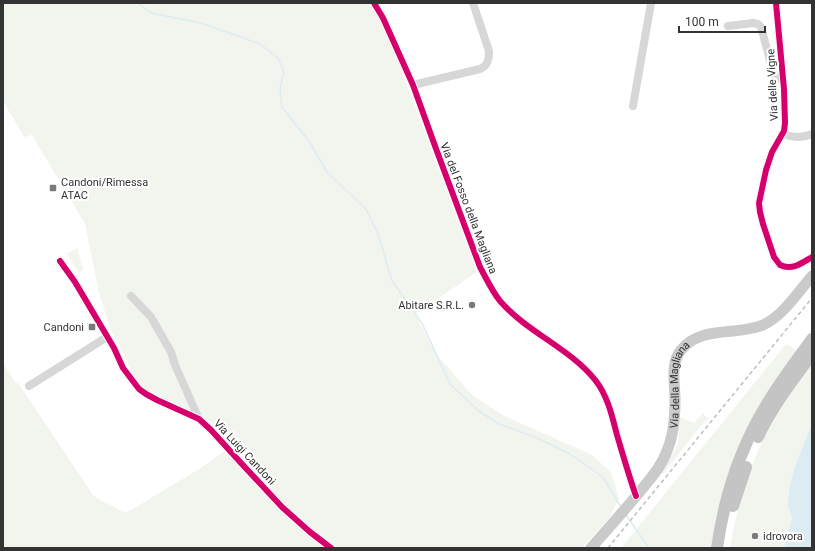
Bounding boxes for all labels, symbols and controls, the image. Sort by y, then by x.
scale bar [679,8,765,34]
text: 100 m [685,15,719,29]
street label: Via delle Vigne [764,48,781,121]
street label: Via del Fosso della Magliana [437,141,500,276]
place label: Candoni/Rimessa ATAC [61,176,148,202]
marker: Candoni/Rimessa ATAC [48,183,58,193]
place label: Abitare S.R.L. [398,299,464,312]
marker: Abitare S.R.L. [467,300,477,310]
place label: Candoni [44,321,84,334]
marker: Candoni [87,322,97,332]
street label: Via della Magliana [667,339,693,429]
street label: Via Luigi Candoni [211,417,278,488]
place label: idrovora [763,530,803,543]
marker: idrovora [750,531,760,541]

